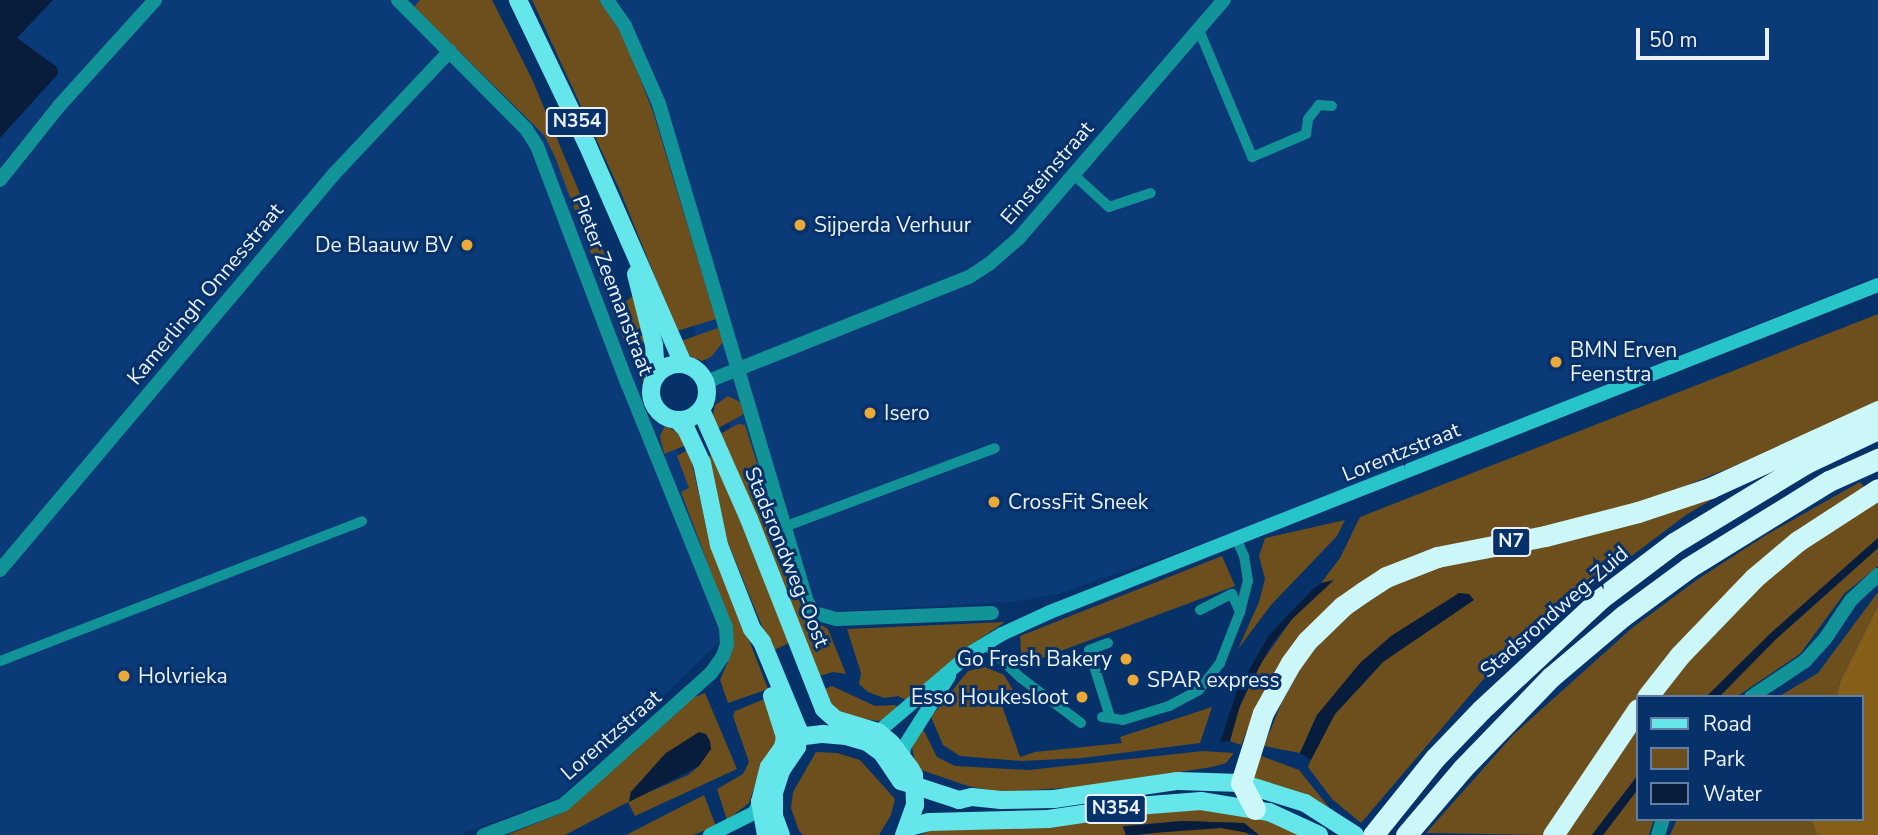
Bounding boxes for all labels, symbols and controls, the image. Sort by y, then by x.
scale bar [1640,14,1773,58]
text: 50 m [1649,26,1698,54]
road number: N354 [546,106,608,138]
street label: Einsteinstraat [995,116,1099,230]
street label: Pieter Zeemanstraat [567,192,659,378]
street label: Kamerlingh Onnesstraat [122,198,288,390]
place label: Sijperda Verhuur [814,212,971,238]
marker: Sijperda Verhuur [792,217,808,233]
place label: De Blaauw BV [315,232,453,258]
marker: De Blaauw BV [459,237,475,253]
place label: BMN Erven Feenstra [1570,337,1677,387]
marker: BMN Erven Feenstra [1548,354,1564,370]
place label: Isero [884,400,930,426]
marker: Isero [862,405,878,421]
street label: Lorentzstraat [1338,417,1464,487]
street label: Stadsrondweg-Oost [739,463,835,651]
place label: CrossFit Sneek [1008,489,1148,515]
marker: CrossFit Sneek [986,494,1002,510]
road number: N7 [1490,526,1532,558]
street label: Stadsrondweg-Zuid [1475,541,1633,683]
place label: Go Fresh Bakery [957,646,1112,672]
marker: Go Fresh Bakery [1118,651,1134,667]
place label: Holvrieka [138,663,228,689]
place label: SPAR express [1147,667,1280,693]
marker: Holvrieka [116,668,132,684]
marker: SPAR express [1125,672,1141,688]
place label: Esso Houkesloot [911,684,1068,710]
street label: Lorentzstraat [556,685,666,785]
marker: Esso Houkesloot [1074,689,1090,705]
legend [1636,695,1864,821]
text: Road [1703,710,1752,738]
text: Park [1703,745,1745,773]
text: Water [1703,780,1762,808]
road number: N354 [1084,794,1148,824]

